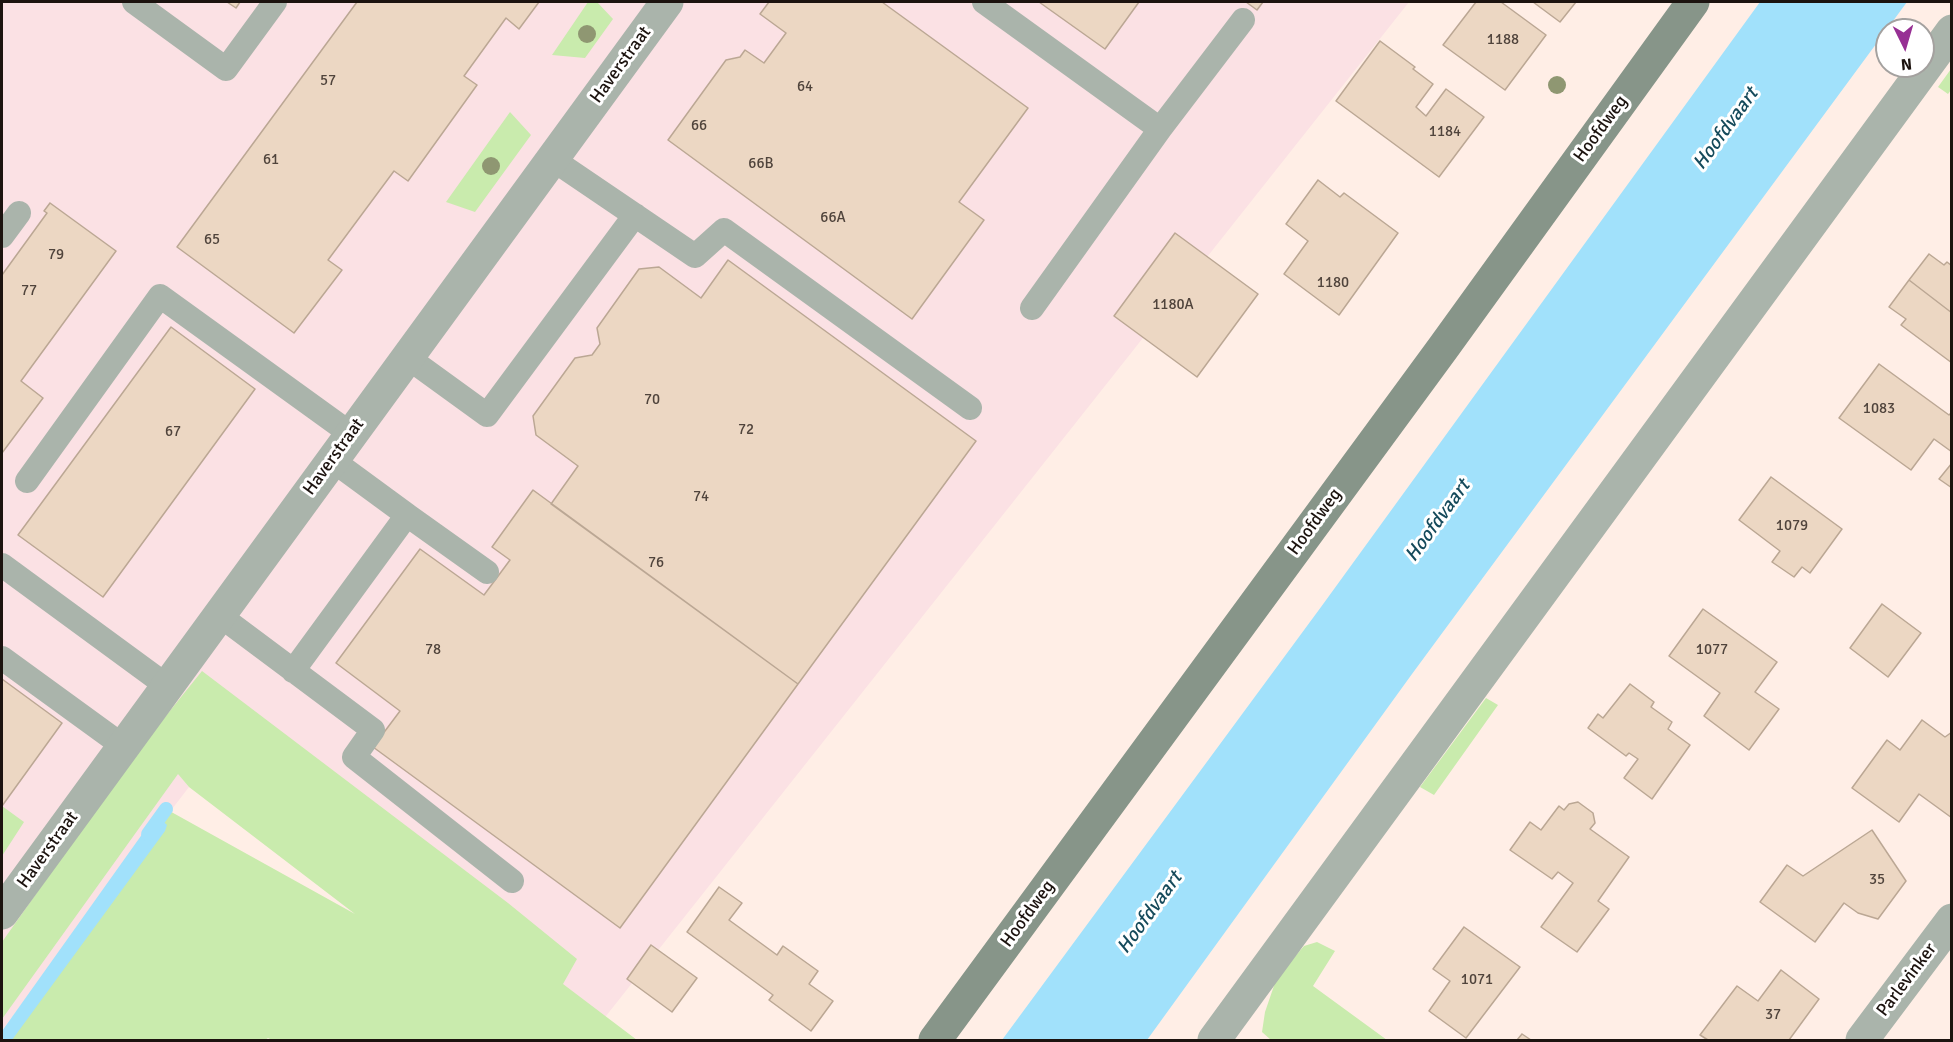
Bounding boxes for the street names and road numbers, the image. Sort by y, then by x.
street label: Haverstraat [586,22,656,108]
street label: Hoofdweg [1569,91,1633,167]
street label: Haverstraat [299,414,369,500]
street label: Hoofdweg [1283,484,1347,560]
street label: Haverstraat [13,807,83,893]
street label: Hoofdweg [996,876,1060,952]
street label: Parlevinker [1872,939,1942,1021]

